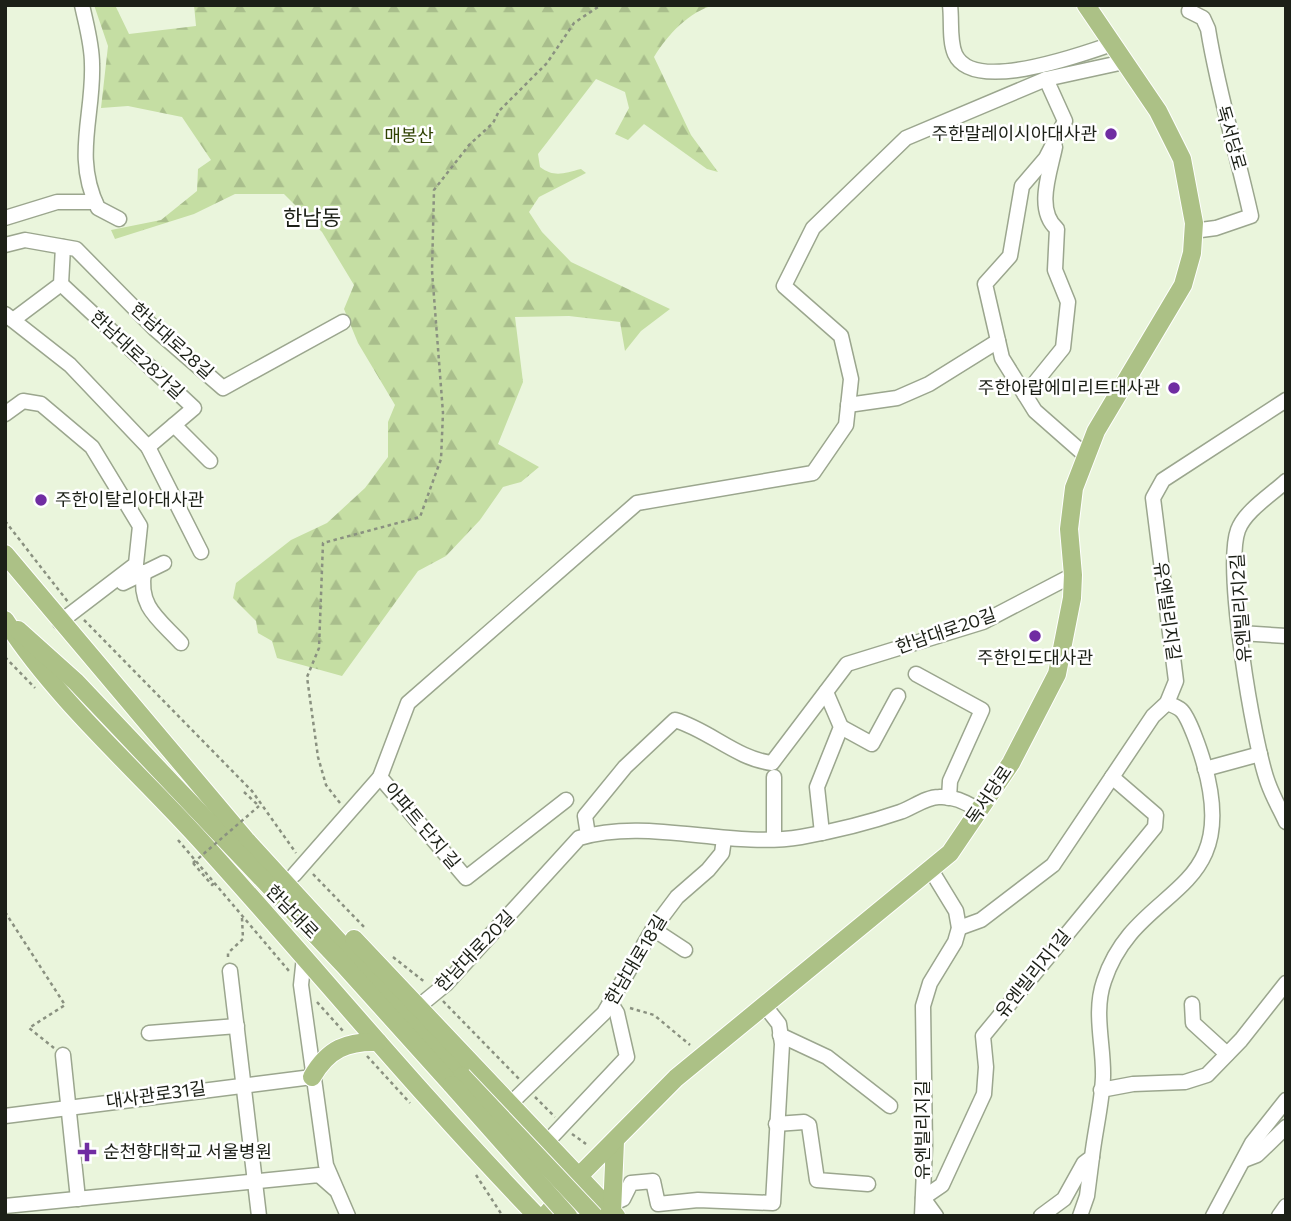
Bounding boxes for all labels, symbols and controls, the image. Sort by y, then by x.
street label: 독서당로 [1212,103,1252,173]
place label: 주한말레이시아대사관 [931,122,1097,144]
park label: 매봉산 [384,124,434,146]
marker: 주한말레이시아대사관 [1103,126,1119,142]
district label: 한남동 [283,204,341,229]
street label: 한남대로28길 [127,297,219,383]
street label: 한남대로28가길 [86,305,189,403]
place label: 주한아랍에미리트대사관 [978,376,1160,398]
marker: 주한아랍에미리트대사관 [1166,380,1182,396]
place label: 주한이탈리아대사관 [55,488,204,510]
marker: 주한이탈리아대사관 [33,492,49,508]
street label: 유엔빌리지2길 [1225,553,1255,663]
street label: 유엔빌리지길 [1150,560,1186,662]
street label: 한남대로20길 [893,603,999,657]
marker: 주한인도대사관 [1027,628,1043,644]
place label: 주한인도대사관 [977,646,1093,668]
street label: 독서당로 [961,761,1016,828]
street label: 아파트 단지 길 [380,778,465,873]
street label: 한남대로 [262,880,324,943]
street label: 한남대로20길 [430,905,518,996]
street label: 한남대로18길 [600,910,671,1009]
street label: 유엔빌리지1길 [990,925,1074,1022]
street label: 대사관로31길 [104,1076,207,1112]
street label: 유엔빌리지길 [911,1080,933,1180]
place label: 순천향대학교 서울병원 [103,1140,272,1162]
marker: 순천향대학교 서울병원 [77,1142,97,1162]

